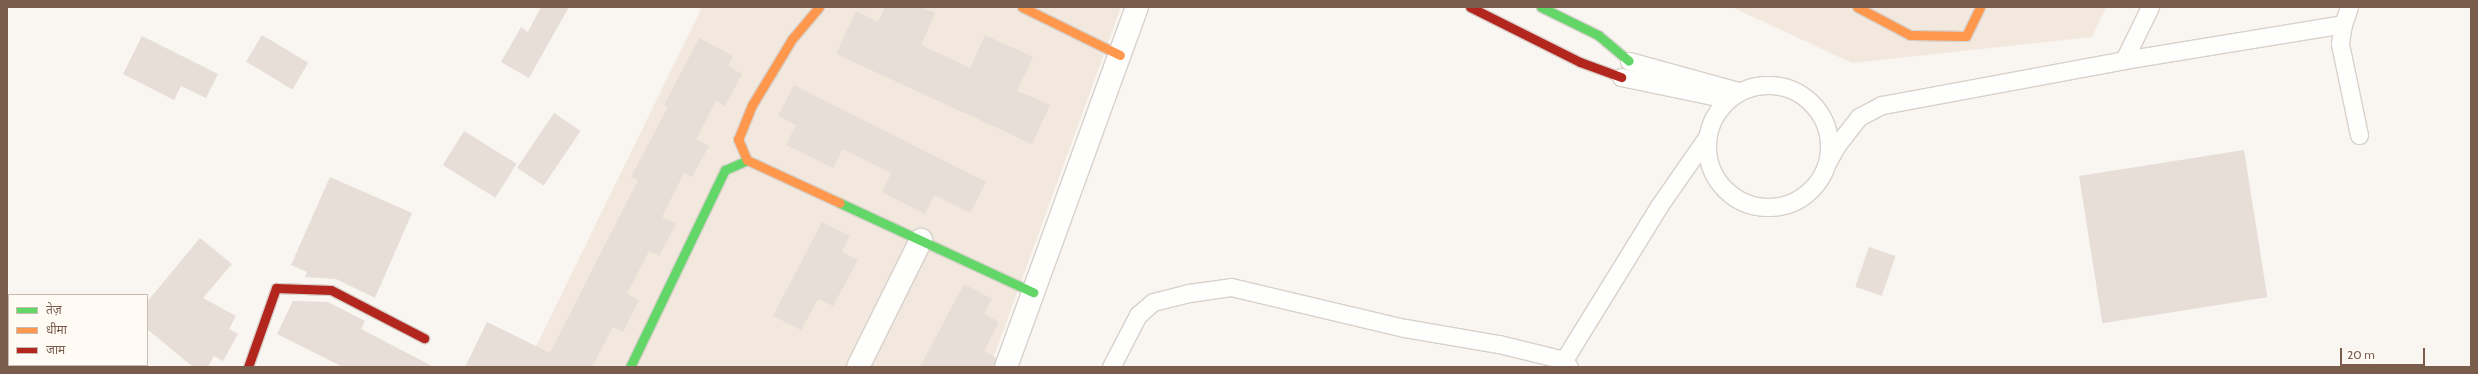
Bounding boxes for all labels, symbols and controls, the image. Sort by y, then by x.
legend [8,294,148,366]
text: तेज़ [46,302,62,317]
text: धीमा [46,322,67,337]
scale bar [2342,340,2427,366]
text: जाम [46,342,65,357]
text: 20 m [2347,347,2375,362]

